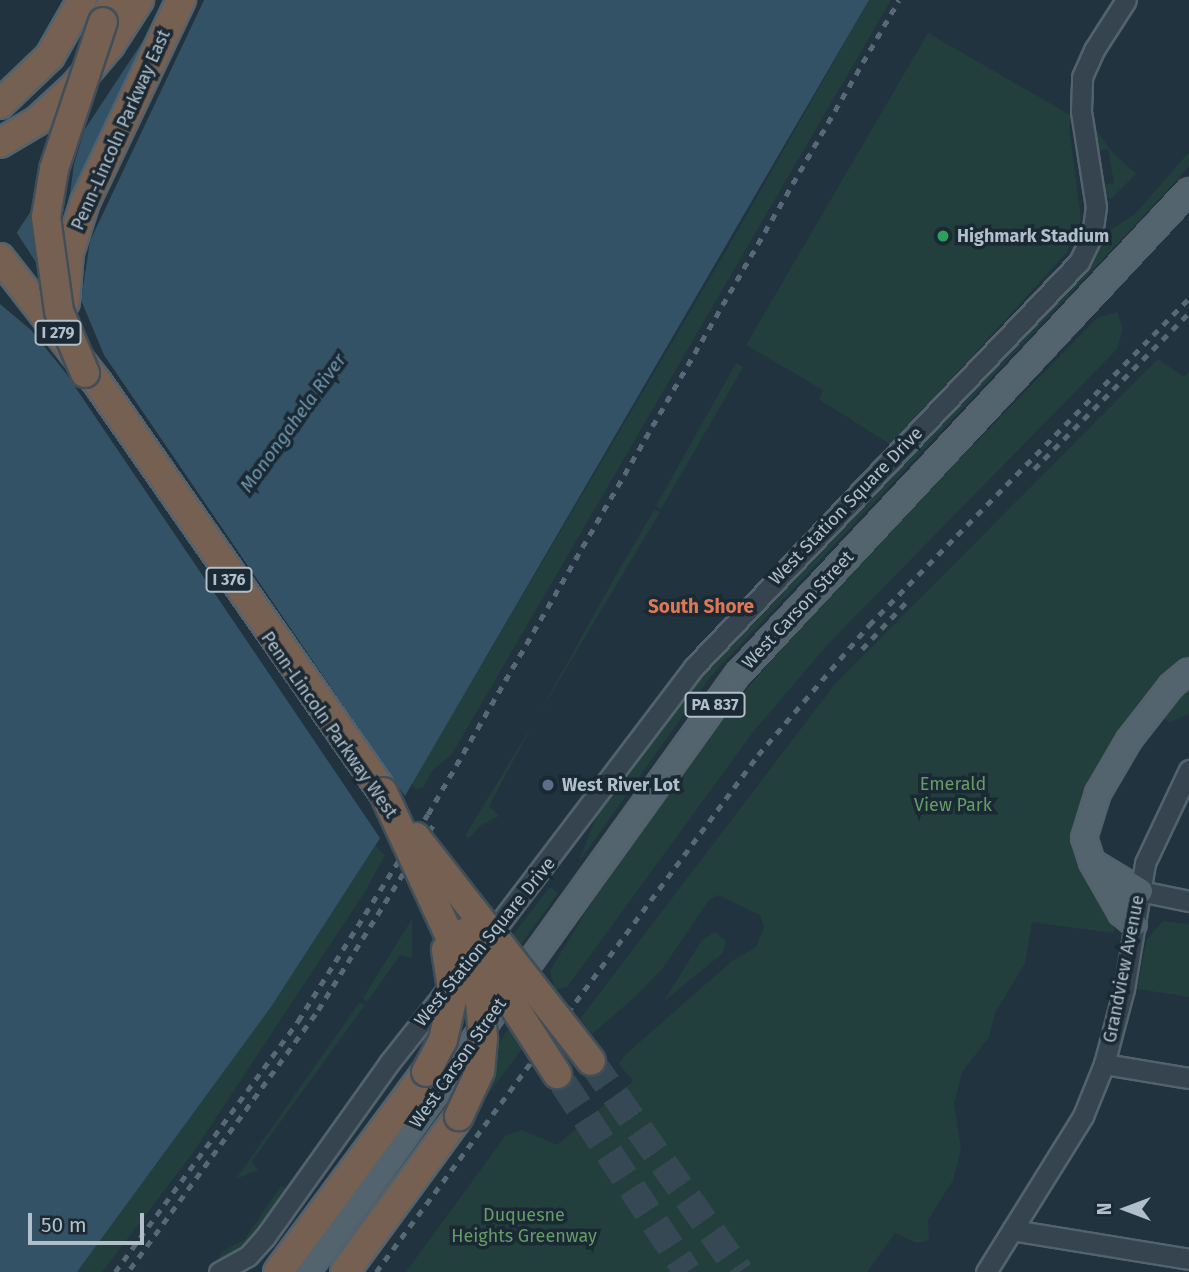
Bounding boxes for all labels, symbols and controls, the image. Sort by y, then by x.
street label: Penn-Lincoln Parkway East [67,26,175,234]
place label: Highmark Stadium [957,225,1109,247]
marker: Highmark Stadium [935,228,951,244]
road number: I 279 [34,320,82,346]
water label: Monongahela River [235,349,351,497]
street label: West Station Square Drive [765,422,927,590]
street label: West Carson Street [738,546,858,674]
road number: I 376 [204,568,254,593]
district label: South Shore [648,596,754,618]
street label: Penn-Lincoln Parkway West [256,628,402,822]
road number: PA 837 [684,692,746,718]
place label: West River Lot [562,774,680,796]
park label: Emerald View Park [914,774,992,816]
marker: West River Lot [540,777,556,793]
street label: West Station Square Drive [410,853,560,1031]
street label: Grandview Avenue [1099,893,1149,1045]
street label: West Carson Street [405,994,511,1132]
north arrow [1091,1174,1161,1244]
scale bar [32,1198,147,1242]
text: N [1093,1203,1116,1215]
park label: Duquesne Heights Greenway [451,1205,597,1248]
text: 50 m [41,1212,87,1238]

